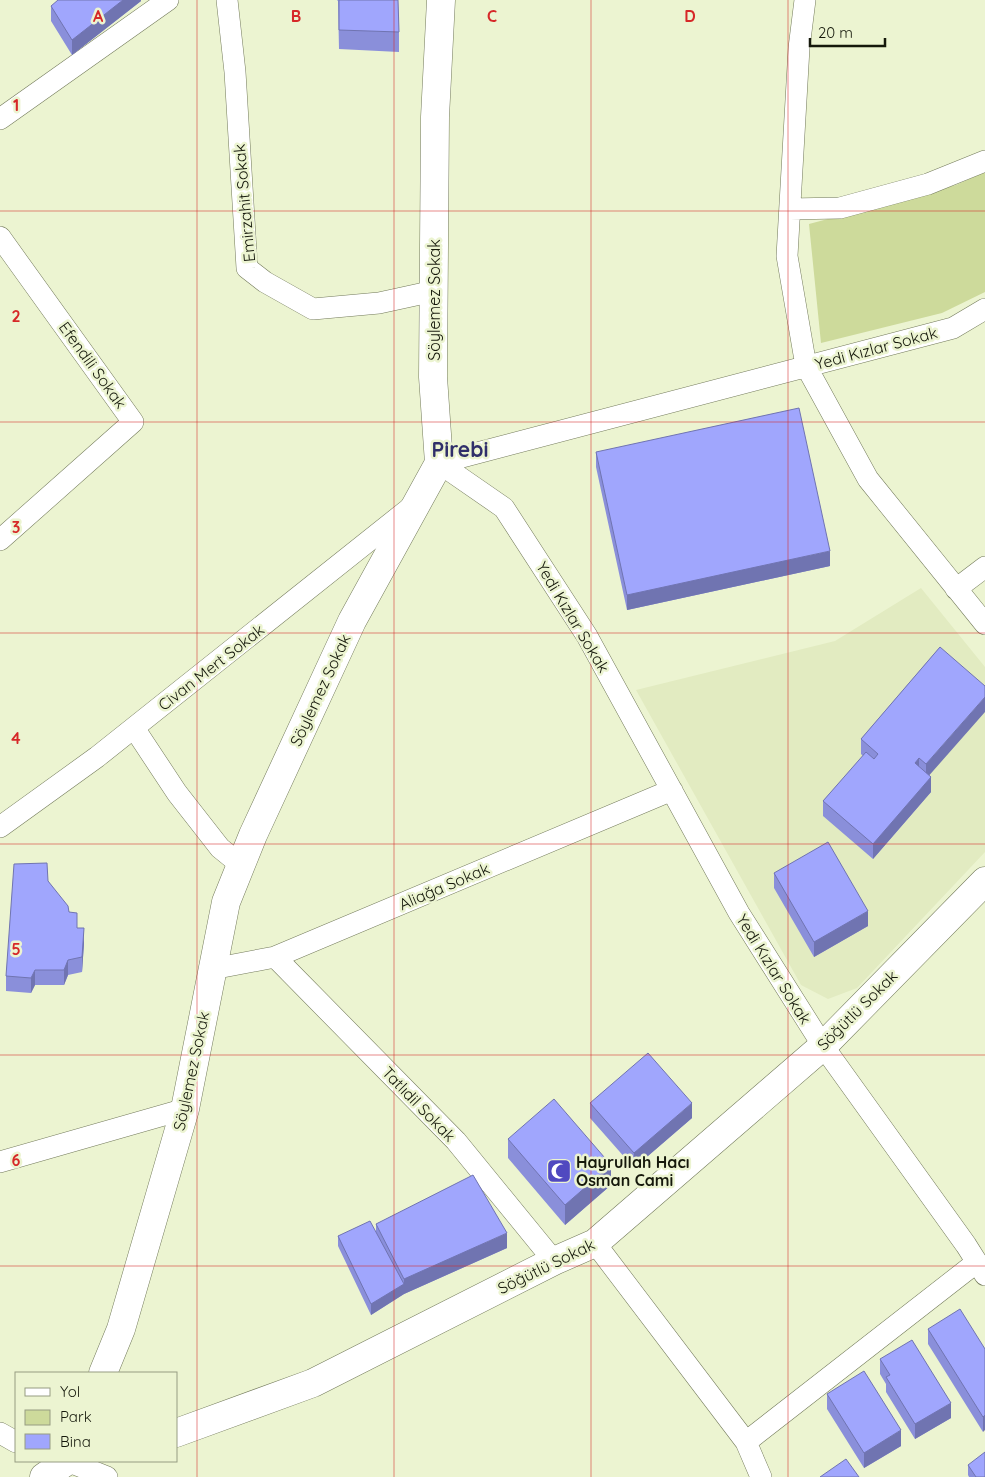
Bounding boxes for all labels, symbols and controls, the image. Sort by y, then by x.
text: A [93,6,104,26]
text: B [291,6,301,26]
text: C [487,6,497,26]
text: D [684,6,696,26]
scale bar [810,15,885,47]
text: 20 m [818,23,853,42]
text: 1 [13,95,19,115]
street label: Emirzahit Sokak [229,143,259,263]
street label: Söylemez Sokak [424,239,444,361]
text: 2 [11,306,21,326]
street label: Efendili Sokak [55,318,131,412]
street label: Yedi Kızlar Sokak [813,322,939,374]
district label: Pirebi [432,436,488,462]
text: 3 [12,517,20,537]
street label: Yedi Kızlar Sokak [532,558,614,676]
street label: Civan Mert Sokak [154,619,268,715]
street label: Söylemez Sokak [285,631,355,749]
text: 4 [11,728,21,748]
street label: Aliağa Sokak [396,858,492,914]
street label: Yedi Kızlar Sokak [732,910,816,1028]
text: 5 [11,939,21,959]
street label: Söğütlü Sokak [813,966,901,1054]
street label: Söylemez Sokak [169,1010,213,1132]
street label: Tatlıdil Sokak [378,1062,460,1146]
text: 6 [12,1150,21,1170]
place label: Hayrullah Hacı Osman Cami [576,1152,689,1190]
mosque icon: Hayrullah Hacı Osman Cami [546,1158,572,1184]
street label: Söğütlü Sokak [494,1234,598,1298]
legend [15,1372,178,1462]
text: Yol [60,1382,80,1401]
text: Park [60,1407,92,1426]
text: Bina [60,1432,91,1451]

